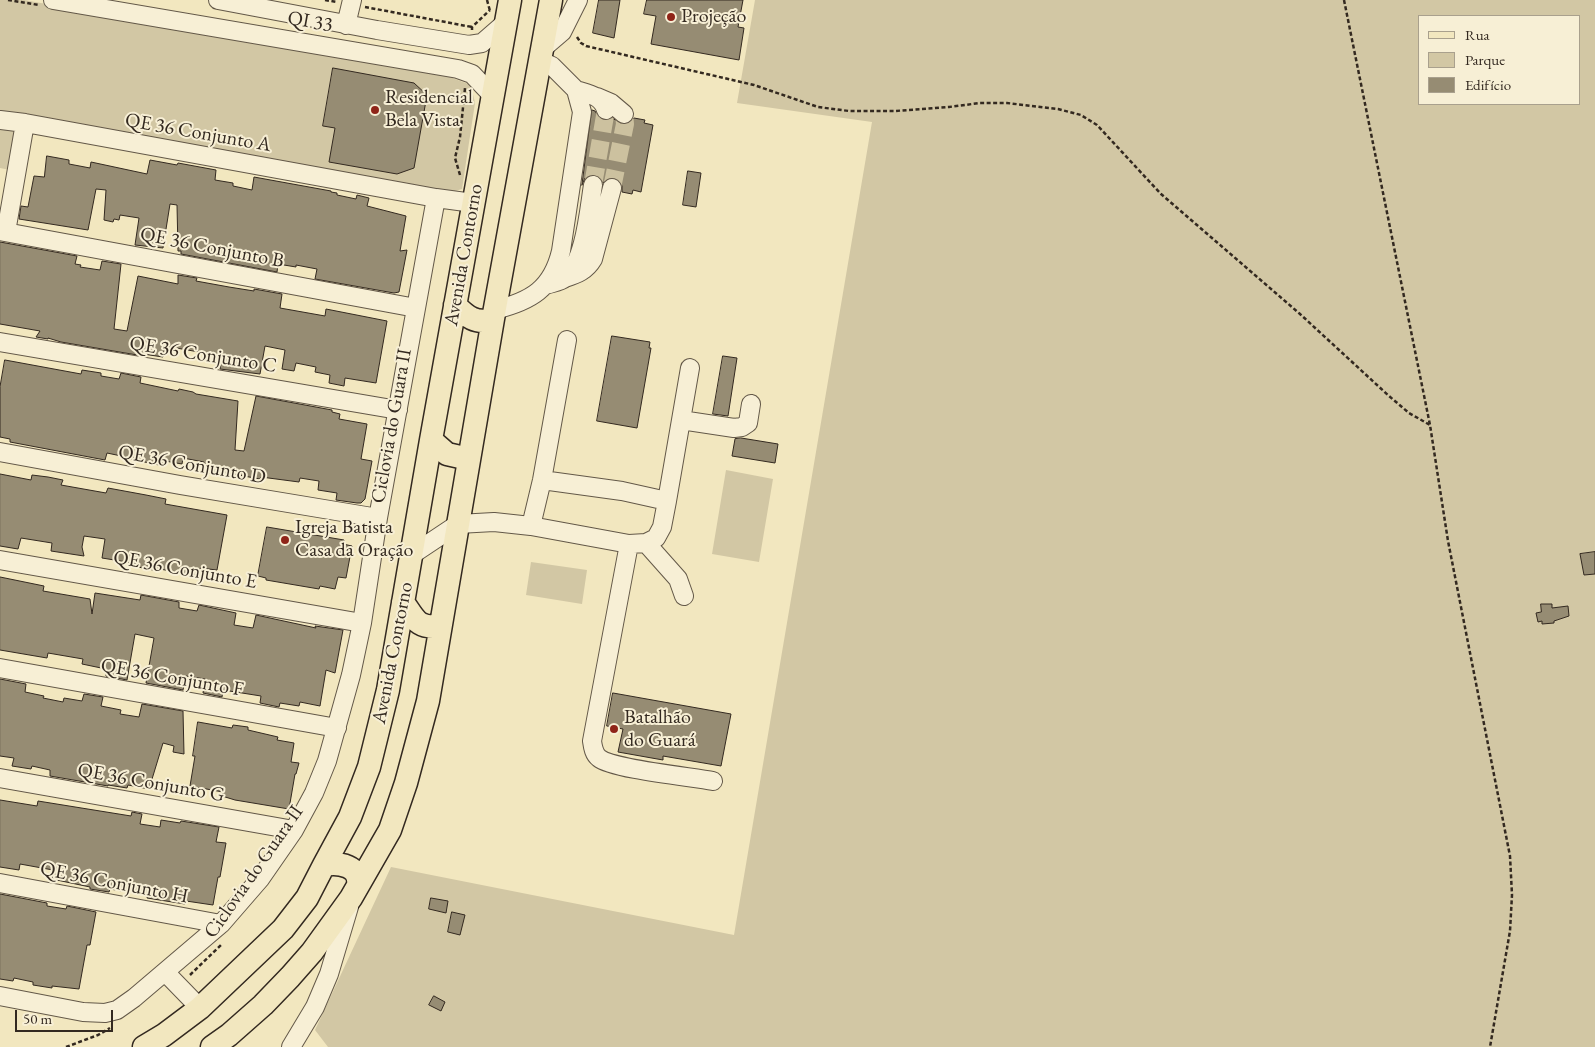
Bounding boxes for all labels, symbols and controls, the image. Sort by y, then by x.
place label: Projeção [681,5,746,29]
street label: QI 33 [286,6,334,38]
marker: Projeção [665,11,677,23]
legend [1418,15,1580,105]
text: Rua [1465,25,1490,44]
text: Parque [1465,50,1505,69]
text: Edifício [1465,75,1511,94]
place label: Residencial Bela Vista [385,86,473,133]
marker: Residencial Bela Vista [369,104,381,116]
street label: QE 36 Conjunto A [123,108,273,158]
street label: Avenida Contorno [440,182,488,328]
street label: QE 36 Conjunto B [138,222,286,274]
street label: QE 36 Conjunto C [128,332,278,378]
street label: Ciclovia do Guara II [367,347,417,505]
street label: QE 36 Conjunto D [116,440,268,490]
place label: Igreja Batista Casa da Oração [295,516,413,563]
marker: Igreja Batista Casa da Oração [279,534,291,546]
street label: QE 36 Conjunto E [111,546,259,594]
street label: Avenida Contorno [367,580,419,726]
street label: QE 36 Conjunto F [99,654,245,702]
place label: Batalhão do Guará [624,706,696,753]
marker: Batalhão do Guará [608,723,620,735]
street label: QE 36 Conjunto G [76,758,226,808]
street label: Ciclovia do Guara II [199,801,309,943]
street label: QE 36 Conjunto H [38,857,190,909]
scale bar [18,1000,115,1032]
text: 50 m [23,1009,52,1028]

